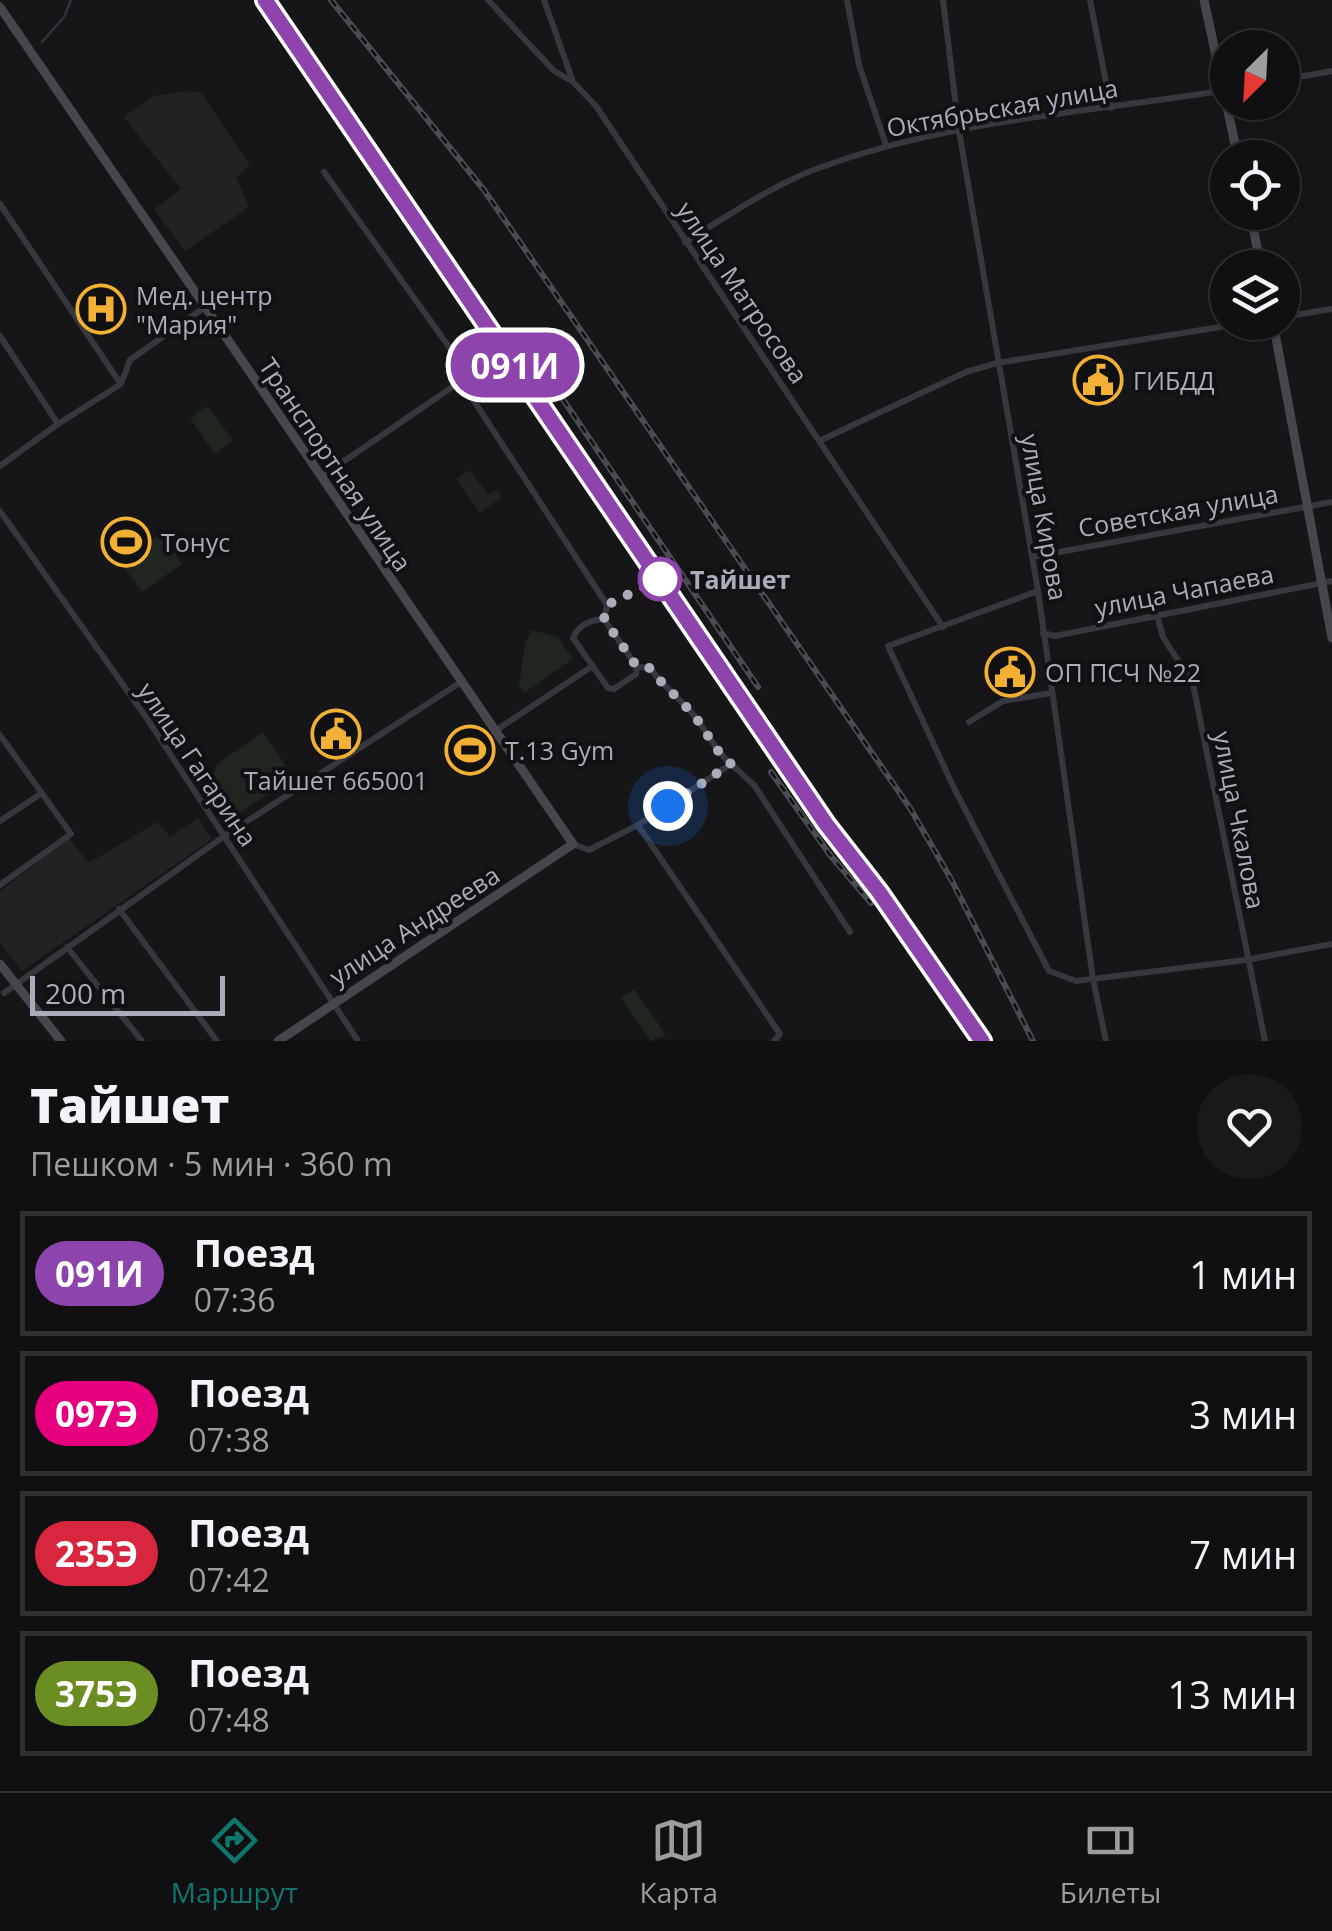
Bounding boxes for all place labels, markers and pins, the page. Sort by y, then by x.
place label: Мед. центр "Мария" [136,278,273,341]
hospital icon: Мед. центр "Мария" [75,283,127,335]
public building icon: ГИБДД [1072,354,1124,406]
place label: ГИБДД [1133,363,1215,397]
sports icon: Тонус [100,516,152,568]
place label: Тонус [161,525,230,559]
marker: Тайшет [639,558,681,600]
place label: Тайшет [690,562,791,596]
public building icon: ОП ПСЧ №22 [984,646,1036,698]
place label: ОП ПСЧ №22 [1045,655,1201,689]
public building icon: Тайшет 665001 [310,708,362,760]
sports icon: T.13 Gym [444,724,496,776]
place label: T.13 Gym [505,733,614,767]
place label: Тайшет 665001 [244,763,428,797]

